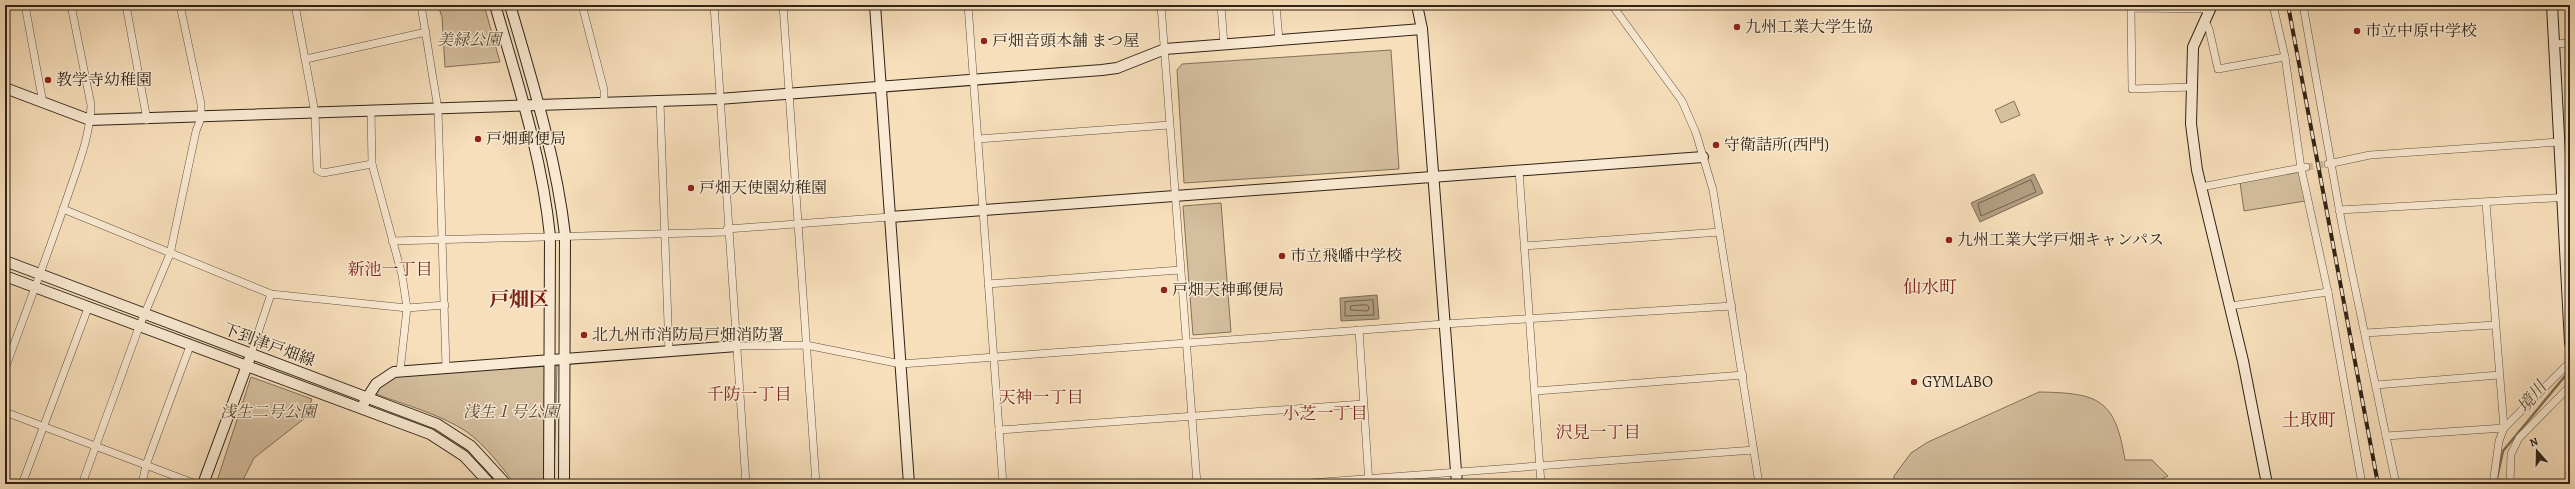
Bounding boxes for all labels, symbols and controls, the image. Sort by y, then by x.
place label: 九州工業大学生協 [1745,16,1873,38]
place label: 市立中原中学校 [2365,20,2477,42]
marker: 九州工業大学生協 [1732,22,1742,32]
marker: 市立中原中学校 [2352,26,2362,36]
park label: 美緑公園 [437,29,504,51]
place label: 戸畑音頭本舗 まつ屋 [992,30,1139,52]
marker: 戸畑音頭本舗 まつ屋 [979,36,989,46]
place label: 教学寺幼稚園 [56,69,152,91]
marker: 教学寺幼稚園 [43,75,53,85]
place label: 戸畑郵便局 [486,128,566,150]
marker: 戸畑郵便局 [473,134,483,144]
place label: 守衛詰所(西門) [1724,134,1829,156]
marker: 守衛詰所(西門) [1711,140,1721,150]
place label: 戸畑天使園幼稚園 [699,177,827,199]
marker: 戸畑天使園幼稚園 [686,183,696,193]
place label: 九州工業大学戸畑キャンパス [1957,229,2164,251]
marker: 九州工業大学戸畑キャンパス [1944,235,1954,245]
place label: 市立飛幡中学校 [1290,245,1402,267]
marker: 市立飛幡中学校 [1277,251,1287,261]
district label: 新池一丁目 [348,258,433,281]
district label: 仙水町 [1903,275,1957,299]
place label: 戸畑天神郵便局 [1172,279,1284,301]
marker: 戸畑天神郵便局 [1159,285,1169,295]
district label: 戸畑区 [489,286,549,313]
street label: 下到津戸畑線 [220,318,318,372]
place label: 北九州市消防局戸畑消防署 [592,324,784,346]
marker: 北九州市消防局戸畑消防署 [579,330,589,340]
place label: GYMLABO [1922,371,1993,393]
water label: 境川 [2512,375,2553,417]
marker: GYMLABO [1909,377,1919,387]
district label: 千防一丁目 [707,383,792,406]
district label: 天神一丁目 [999,386,1084,409]
park label: 浅生二号公園 [220,401,319,423]
park label: 浅生１号公園 [463,401,562,423]
district label: 小芝一丁目 [1283,402,1368,425]
district label: 土取町 [2282,408,2336,432]
district label: 沢見一丁目 [1556,421,1641,444]
north arrow [2517,431,2557,471]
text: N [2527,434,2540,450]

